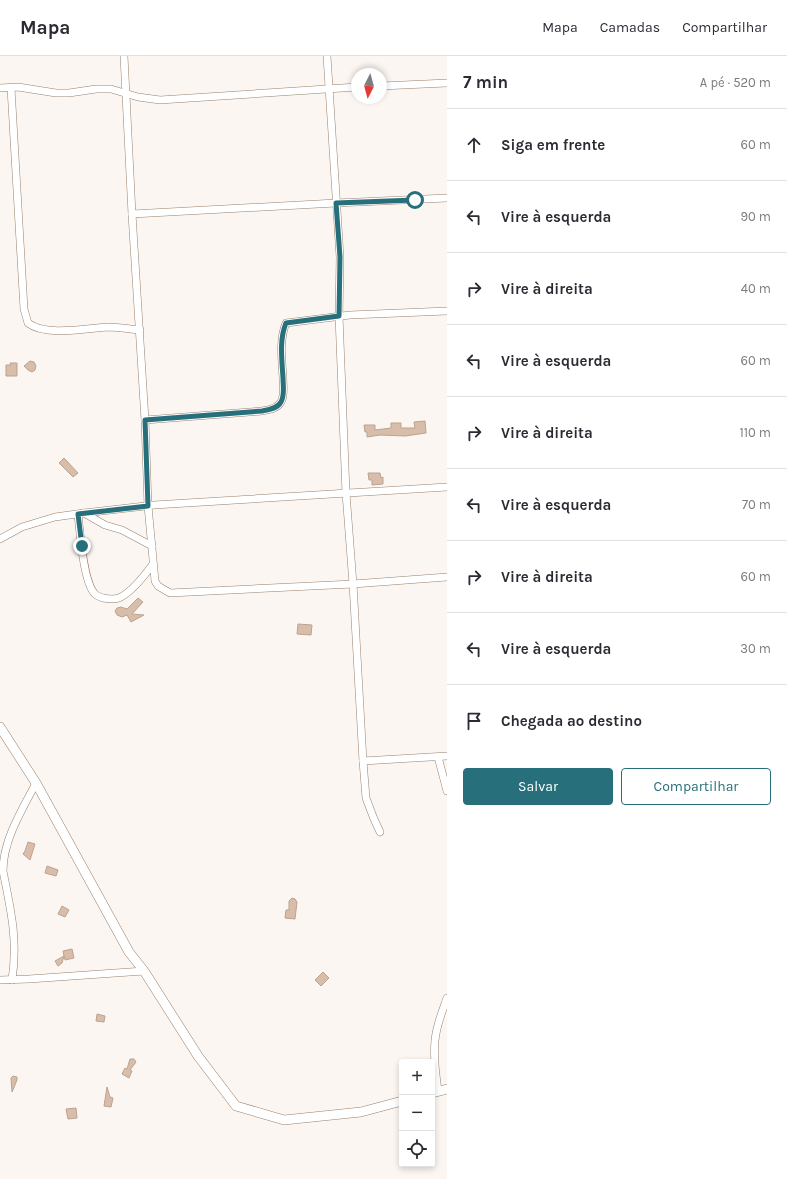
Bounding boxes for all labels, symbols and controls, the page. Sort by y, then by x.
text: Mapa [20,17,70,39]
text: Mapa [542,19,578,36]
text: Camadas [600,19,660,36]
text: Compartilhar [682,19,767,36]
north arrow [351,68,387,104]
text: 7 min [463,72,508,92]
text: A pé · 520 m [700,75,771,90]
icon: ahead [463,134,485,156]
text: Siga em frente [501,136,605,154]
text: 60 m [741,137,771,152]
route start [406,191,424,209]
icon: left [463,206,485,228]
text: Vire à esquerda [501,208,611,226]
text: 90 m [740,209,771,224]
icon: right [463,278,485,300]
text: Vire à direita [501,280,593,298]
text: 40 m [741,281,771,296]
icon: left [463,350,485,372]
text: Vire à esquerda [501,352,611,370]
text: 60 m [741,353,771,368]
icon: right [463,422,485,444]
text: Vire à direita [501,424,593,442]
text: 110 m [739,425,771,440]
icon: left [463,494,485,516]
text: Vire à esquerda [501,496,611,514]
text: 70 m [742,497,771,512]
route end [73,537,91,555]
icon: right [463,566,485,588]
text: Vire à direita [501,568,593,586]
text: 60 m [741,569,771,584]
icon: left [463,638,485,660]
text: Vire à esquerda [501,640,611,658]
text: 30 m [740,641,771,656]
icon: arrive [463,710,485,732]
text: Chegada ao destino [501,712,642,730]
button: Salvar [463,768,613,805]
button: Compartilhar [621,768,771,805]
map controls [399,1059,435,1167]
button: + [399,1059,435,1095]
button: − [399,1095,435,1131]
button: locate [399,1131,435,1167]

